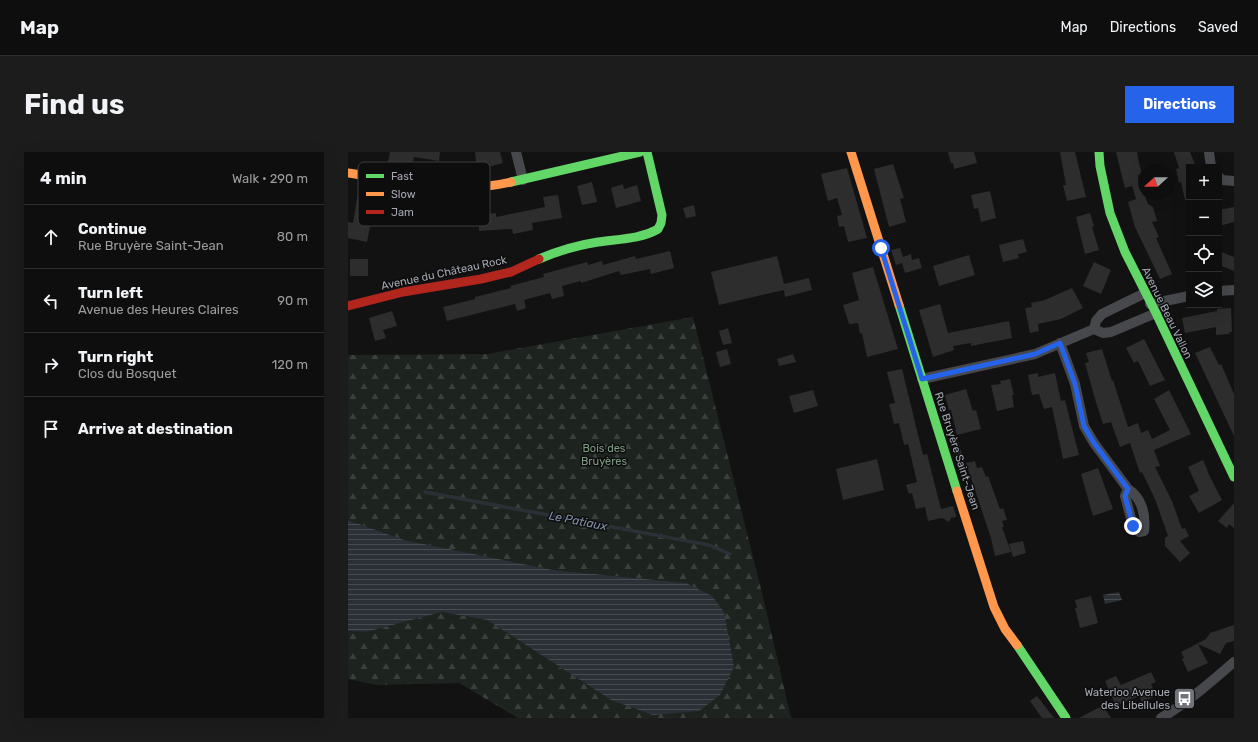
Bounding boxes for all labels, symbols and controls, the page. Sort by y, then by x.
text: Map [20,16,59,39]
text: Map [1061,19,1088,36]
text: Directions [1110,19,1176,36]
text: Saved [1198,19,1238,36]
button: Directions [1125,86,1234,123]
text: Find us [24,88,124,121]
legend [358,162,490,226]
north arrow [1138,164,1174,200]
map controls [1186,164,1222,308]
button: + [1186,164,1222,200]
text: 4 min [40,168,87,188]
text: Fast [391,170,414,183]
text: Walk · 290 m [232,171,308,186]
text: Slow [391,188,416,201]
button: − [1186,200,1222,236]
text: Jam [391,206,414,219]
text: Continue [78,220,147,238]
icon: ahead [40,226,62,248]
text: 80 m [277,229,308,244]
button: locate [1186,236,1222,272]
text: Rue Bruyère Saint-Jean [78,238,224,253]
route start [872,239,890,257]
street label: Avenue du Château Rock [380,253,508,293]
street label: Avenue Beau Vallon [1139,265,1195,361]
button: layers [1186,272,1222,308]
text: Turn left [78,284,143,302]
icon: left [40,290,62,312]
text: 90 m [277,293,308,308]
text: Avenue des Heures Claires [78,302,239,317]
text: Turn right [78,348,153,366]
icon: right [40,354,62,376]
text: 120 m [272,357,308,372]
text: Clos du Bosquet [78,366,177,381]
street label: Rue Bruyère Saint-Jean [932,390,982,512]
icon: arrive [40,418,62,440]
text: Arrive at destination [78,420,233,438]
park label: Bois des Bruyères [581,442,627,468]
water label: Le Patiaux [548,508,609,534]
route end [1124,517,1142,535]
bus stop icon: Waterloo Avenue des Libellules [1172,685,1198,711]
place label: Waterloo Avenue des Libellules [1085,686,1170,712]

